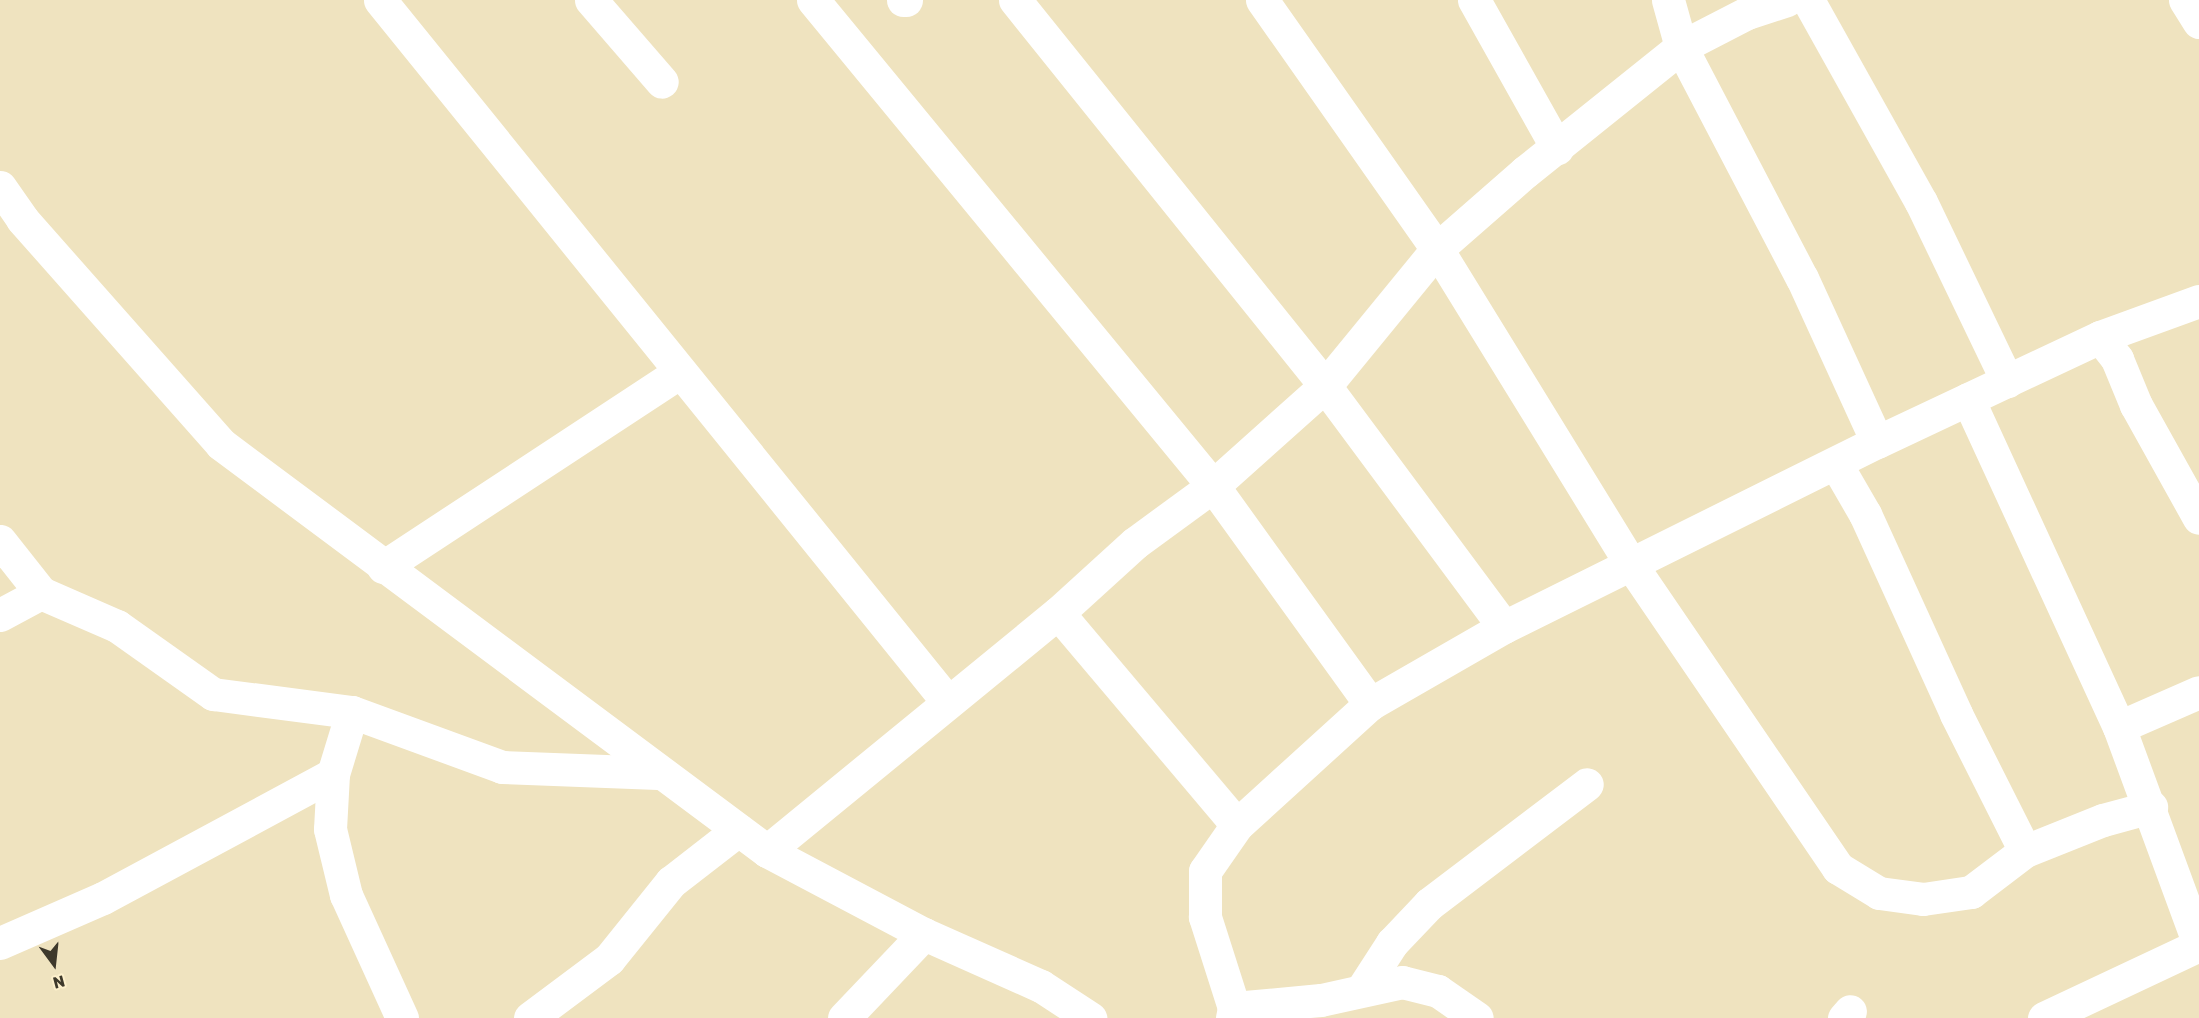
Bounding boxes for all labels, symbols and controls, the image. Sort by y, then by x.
north arrow [24,934,84,994]
text: N [51,971,67,993]

